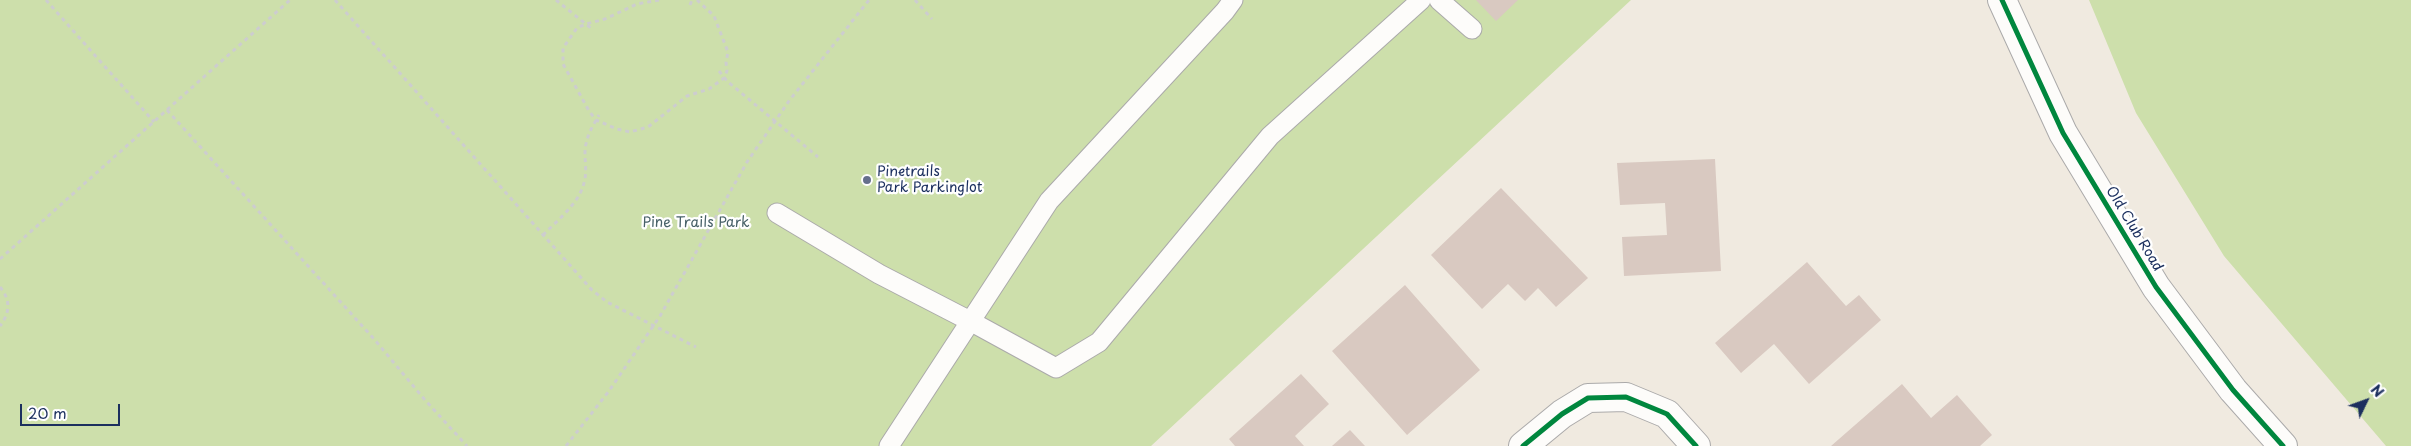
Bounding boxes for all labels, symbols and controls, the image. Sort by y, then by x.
place label: Pinetrails Park Parkinglot [877,164,983,196]
marker: Pinetrails Park Parkinglot [861,174,873,186]
street label: Old Club Road [2102,183,2166,275]
park label: Pine Trails Park [643,215,749,231]
north arrow [2341,376,2391,426]
text: N [2366,379,2389,402]
scale bar [22,394,122,426]
text: 20 m [28,401,67,424]

